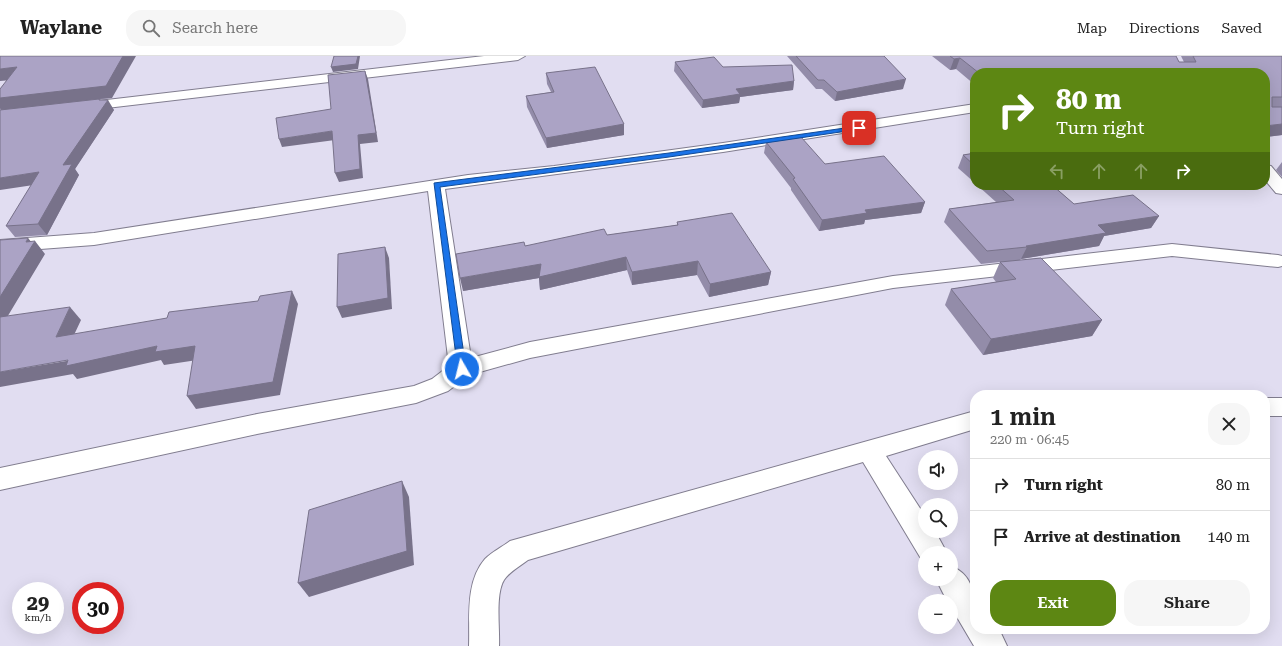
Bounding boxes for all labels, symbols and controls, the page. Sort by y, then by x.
search box [126,10,406,46]
text: Waylane [20,16,102,39]
icon: search [140,17,162,39]
text: Search here [172,19,258,37]
text: Map [1077,20,1107,36]
text: Directions [1129,20,1199,36]
text: Saved [1221,20,1262,36]
text: 80 m [1056,83,1121,116]
icon: right [990,84,1042,136]
pin [842,111,876,145]
icon: arrive [848,117,870,139]
text: Turn right [1056,117,1144,138]
icon: left [1046,160,1068,182]
icon: ahead [1088,160,1110,182]
icon: ahead [1130,160,1152,182]
icon: right [1172,160,1194,182]
position arrow [441,348,483,390]
text: 1 min [990,403,1056,431]
button: close [1208,403,1250,445]
text: 220 m · 06:45 [990,432,1069,447]
map controls [918,450,958,634]
button: sound [918,450,958,490]
icon: right [990,474,1012,496]
text: Turn right [1024,476,1103,494]
text: 80 m [1216,476,1250,494]
button: search [918,498,958,538]
icon: arrive [990,526,1012,548]
text: Arrive at destination [1024,528,1180,546]
text: 140 m [1207,528,1250,546]
button: + [918,546,958,586]
button: Exit [990,580,1116,626]
button: Share [1124,580,1250,626]
speed limit sign: 30 [72,582,124,634]
text: 29 [27,591,49,615]
button: − [918,594,958,634]
text: km/h [25,612,51,623]

